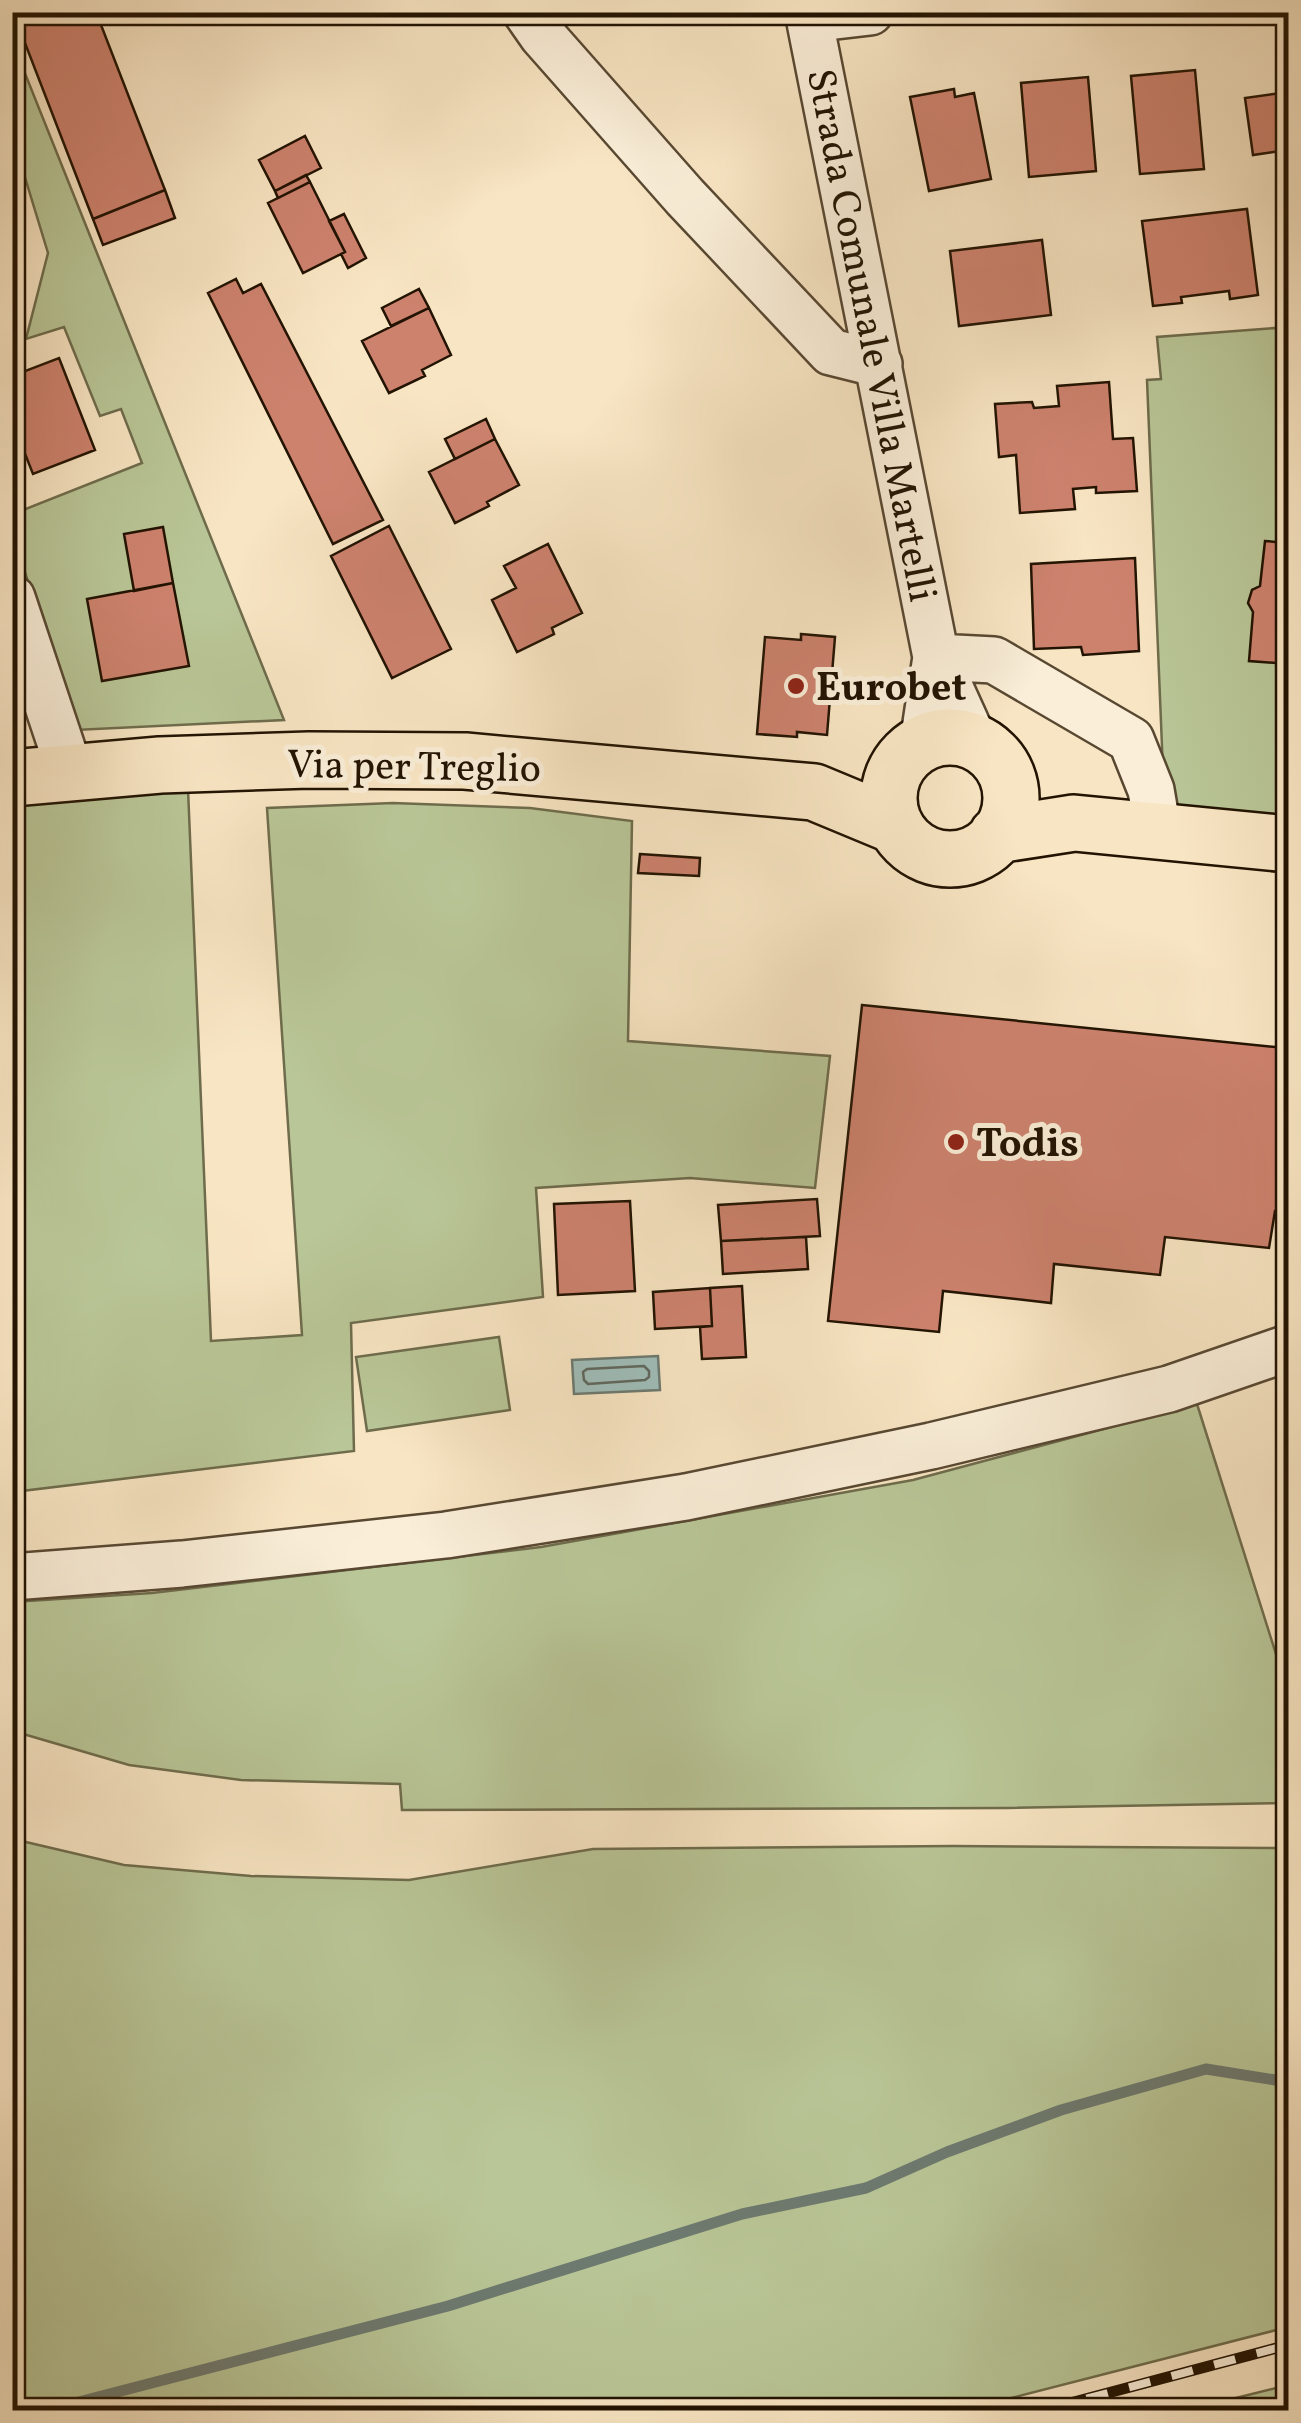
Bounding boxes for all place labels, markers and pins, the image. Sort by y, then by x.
place label: Eurobet [816,662,967,718]
marker: Eurobet [785,675,807,697]
place label: Todis [976,1118,1079,1174]
marker: Todis [945,1131,967,1153]

